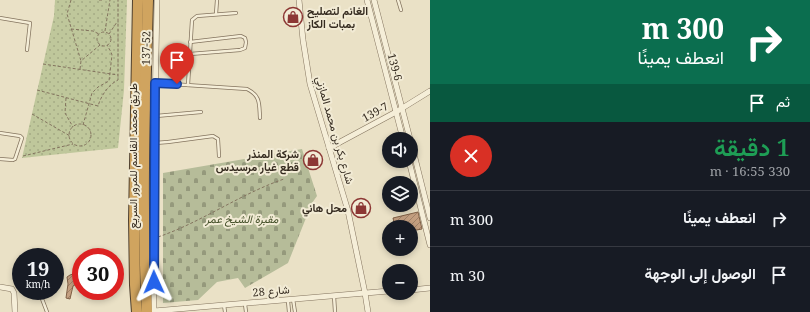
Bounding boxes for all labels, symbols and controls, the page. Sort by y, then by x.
place label: الغانم لتصليح بمبات الكاز [306,3,368,31]
shop icon: الغانم لتصليح بمبات الكاز [282,6,304,28]
text: 300 m [642,9,724,47]
icon: right [738,16,790,68]
street label: 137-52 [138,31,153,65]
pin [160,43,194,84]
text: انعطف يمينًا [638,45,724,69]
icon: arrive [166,49,188,71]
street label: 139-6 [385,51,406,82]
street label: شارع بكر بن محمد المازني [310,74,358,187]
street label: طريق محمد القاسم للمرور السريع [125,83,141,229]
text: ثم [776,91,790,111]
icon: arrive [746,92,768,114]
street label: 139-7 [359,98,391,125]
text: 1 دقيقة [714,130,790,163]
map controls [382,132,418,300]
button: sound [382,132,418,168]
button: close [450,135,492,177]
place label: شركة المنذر قطع غيار مرسيدس [216,146,299,175]
shop icon: شركة المنذر قطع غيار مرسيدس [302,149,324,171]
text: 330 m · 16:55 [710,162,790,180]
button: layers [382,176,418,212]
shop icon: محل هاني [350,197,372,219]
place label: محل هاني [302,200,347,217]
text: انعطف يمينًا [683,207,756,227]
icon: right [768,208,790,230]
text: 300 m [450,209,493,229]
park label: مقبرة الشيخ عمر [205,211,279,227]
button: + [382,220,418,256]
speed limit sign: 30 [72,248,124,300]
text: 19 [27,255,49,282]
position arrow [133,261,175,303]
text: الوصول إلى الوجهة [645,263,756,283]
button: − [382,264,418,300]
icon: arrive [768,264,790,286]
text: 30 m [450,265,485,285]
text: km/h [26,277,50,291]
street label: شارع 28 [252,281,291,301]

